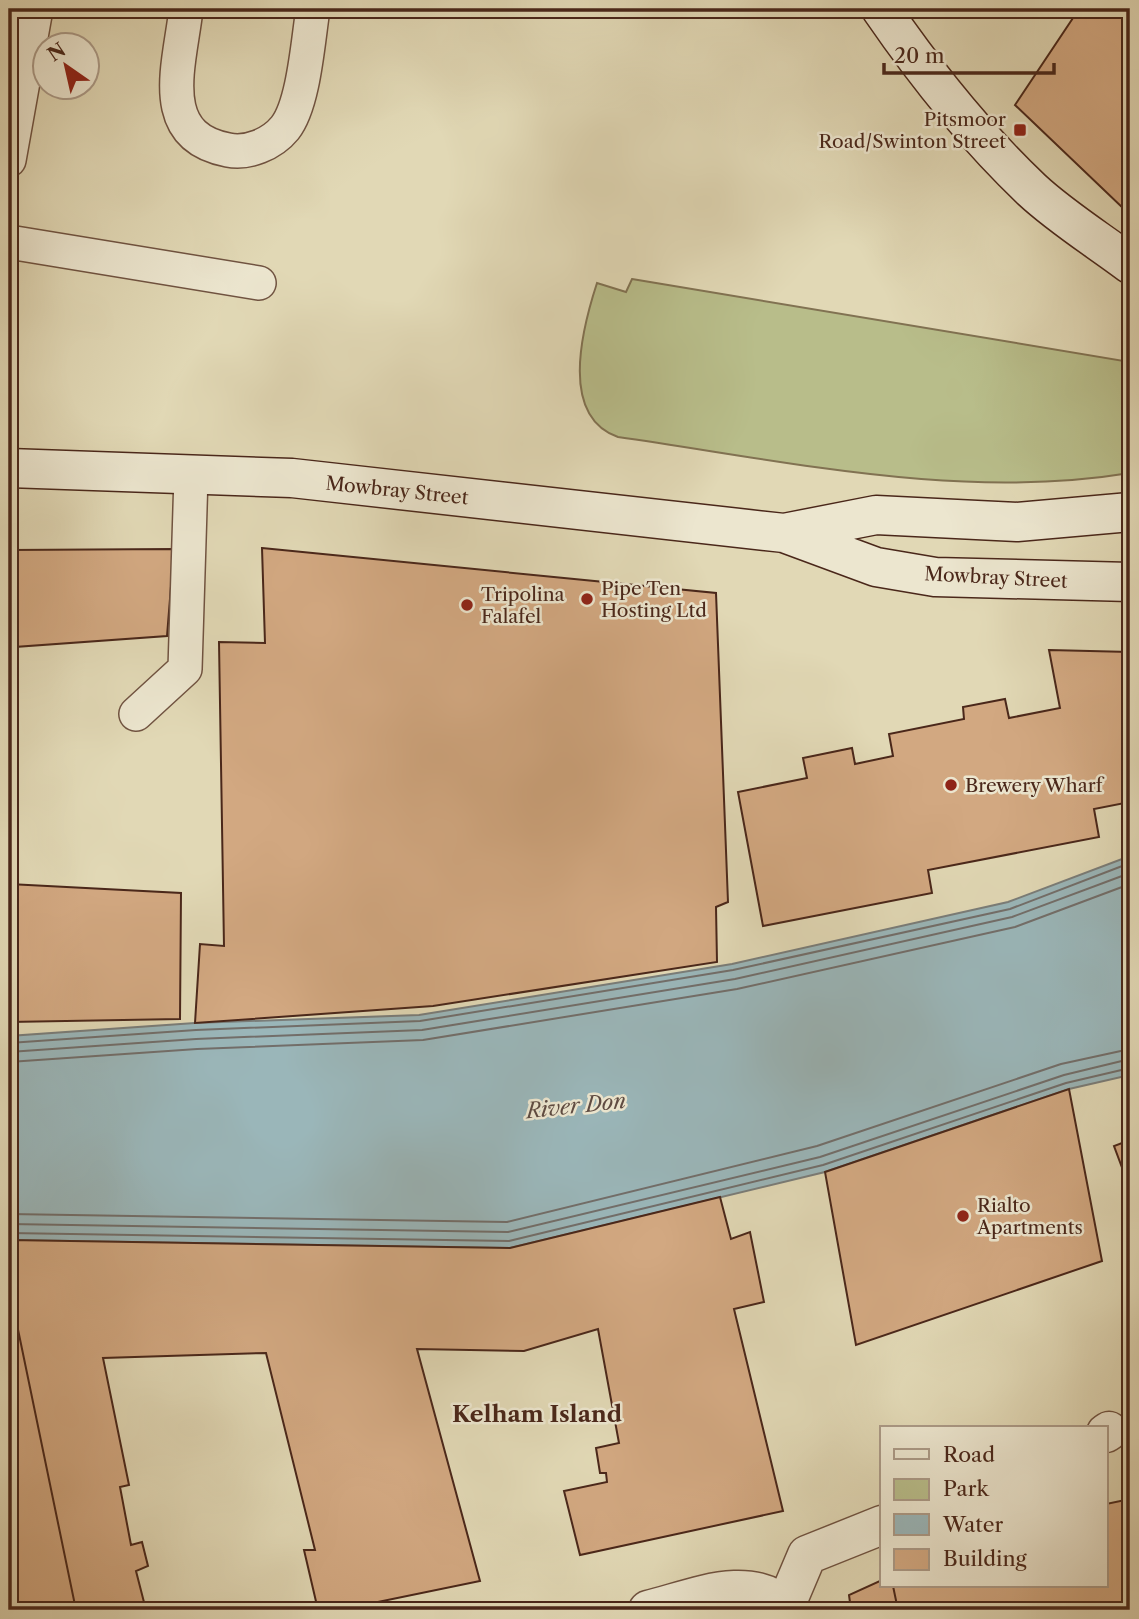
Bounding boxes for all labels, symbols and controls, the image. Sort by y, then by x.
north arrow [32,32,102,102]
scale bar [884,32,1053,76]
text: N [43,38,70,66]
text: 20 m [894,43,945,68]
place label: Pitsmoor Road/Swinton Street [818,108,1006,153]
marker: Pitsmoor Road/Swinton Street [1012,122,1028,138]
street label: Mowbray Street [324,472,470,509]
street label: Mowbray Street [924,562,1068,593]
place label: Pipe Ten Hosting Ltd [601,577,707,622]
place label: Tripolina Falafel [481,583,565,628]
marker: Pipe Ten Hosting Ltd [579,591,595,607]
marker: Tripolina Falafel [459,597,475,613]
place label: Brewery Wharf [965,774,1105,797]
marker: Brewery Wharf [943,777,959,793]
water label: River Don [523,1088,627,1123]
place label: Rialto Apartments [976,1194,1083,1239]
marker: Rialto Apartments [955,1208,971,1224]
district label: Kelham Island [452,1400,623,1428]
legend [880,1426,1108,1588]
text: Road [943,1442,995,1467]
text: Park [943,1476,989,1501]
text: Water [942,1512,1003,1537]
text: Building [943,1546,1028,1571]

